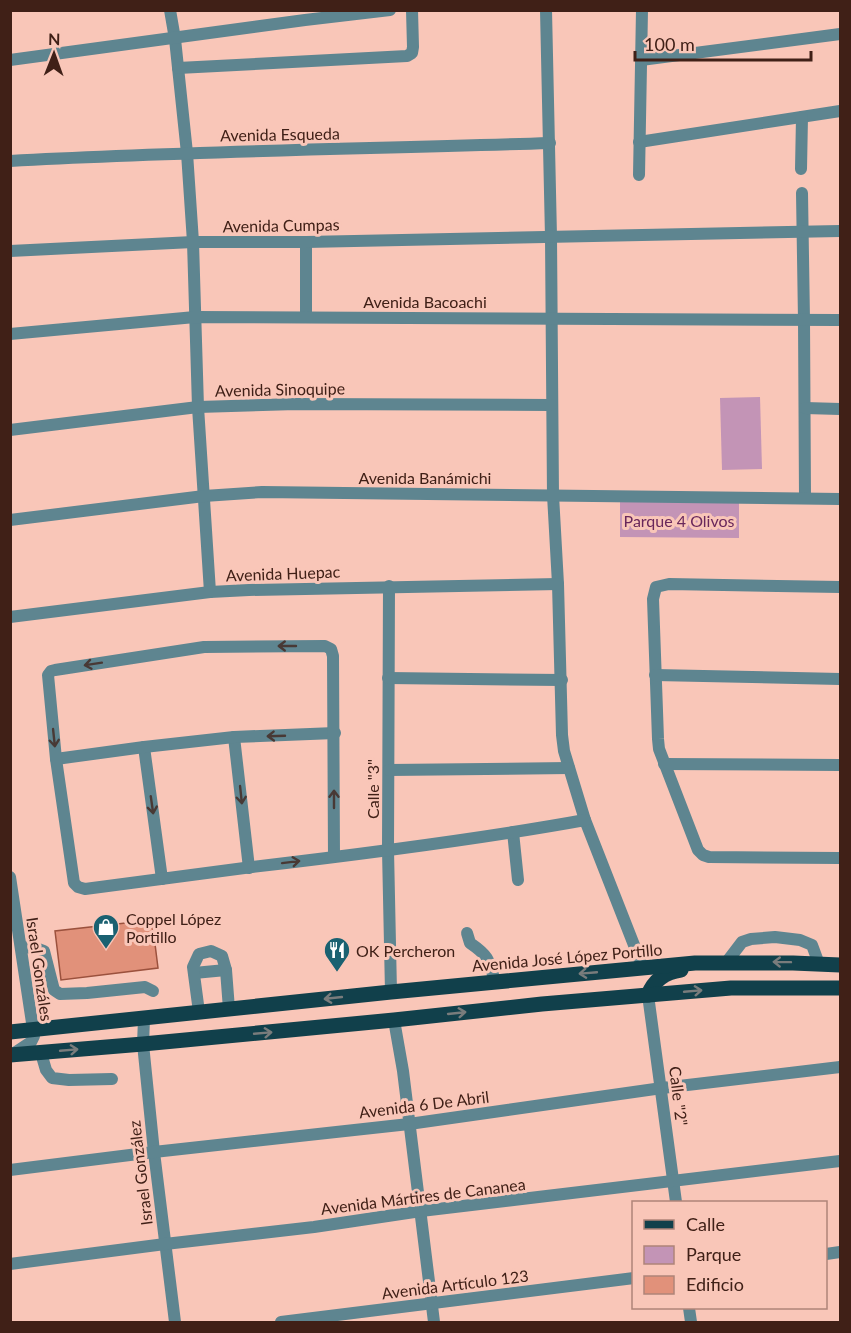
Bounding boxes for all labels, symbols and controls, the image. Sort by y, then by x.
north arrow [24,24,84,84]
scale bar [635,24,810,62]
text: N [48,29,61,48]
text: 100 m [644,33,695,55]
street label: Avenida Esqueda [220,123,340,145]
street label: Avenida Cumpas [222,214,340,236]
street label: Avenida Bacoachi [363,292,487,311]
street label: Avenida Sinoquipe [215,378,345,400]
street label: Avenida Banámichi [359,468,491,487]
park label: Parque 4 Olivos [624,511,735,530]
street label: Avenida Huepac [225,561,341,584]
one-way arrow [277,640,297,652]
one-way arrow [84,659,104,670]
one-way arrow [49,727,60,747]
one-way arrow [267,730,287,741]
street label: Calle "3" [363,759,382,819]
one-way arrow [236,785,247,805]
one-way arrow [328,789,340,809]
one-way arrow [146,794,157,814]
one-way arrow [281,857,301,868]
place label: Coppel López Portillo [126,909,221,946]
shop icon: Coppel López Portillo [91,912,121,950]
street label: Israel Gonzáles [23,916,57,1022]
restaurant icon: OK Percheron [322,935,352,973]
street label: Avenida José López Portillo [471,939,663,975]
place label: OK Percheron [356,941,455,960]
one-way arrow [773,957,793,968]
one-way arrow [578,968,598,979]
one-way arrow [682,985,702,996]
one-way arrow [323,993,343,1004]
one-way arrow [447,1007,466,1018]
one-way arrow [253,1027,272,1038]
one-way arrow [58,1045,78,1056]
street label: Calle "2" [666,1065,692,1127]
street label: Avenida 6 De Abril [358,1087,490,1121]
street label: Israel González [124,1120,156,1226]
street label: Avenida Mártires de Cananea [320,1174,526,1218]
legend [632,1201,827,1309]
text: Calle [686,1213,725,1235]
text: Parque [686,1243,741,1265]
street label: Avenida Artículo 123 [381,1266,529,1302]
text: Edificio [686,1273,744,1295]

